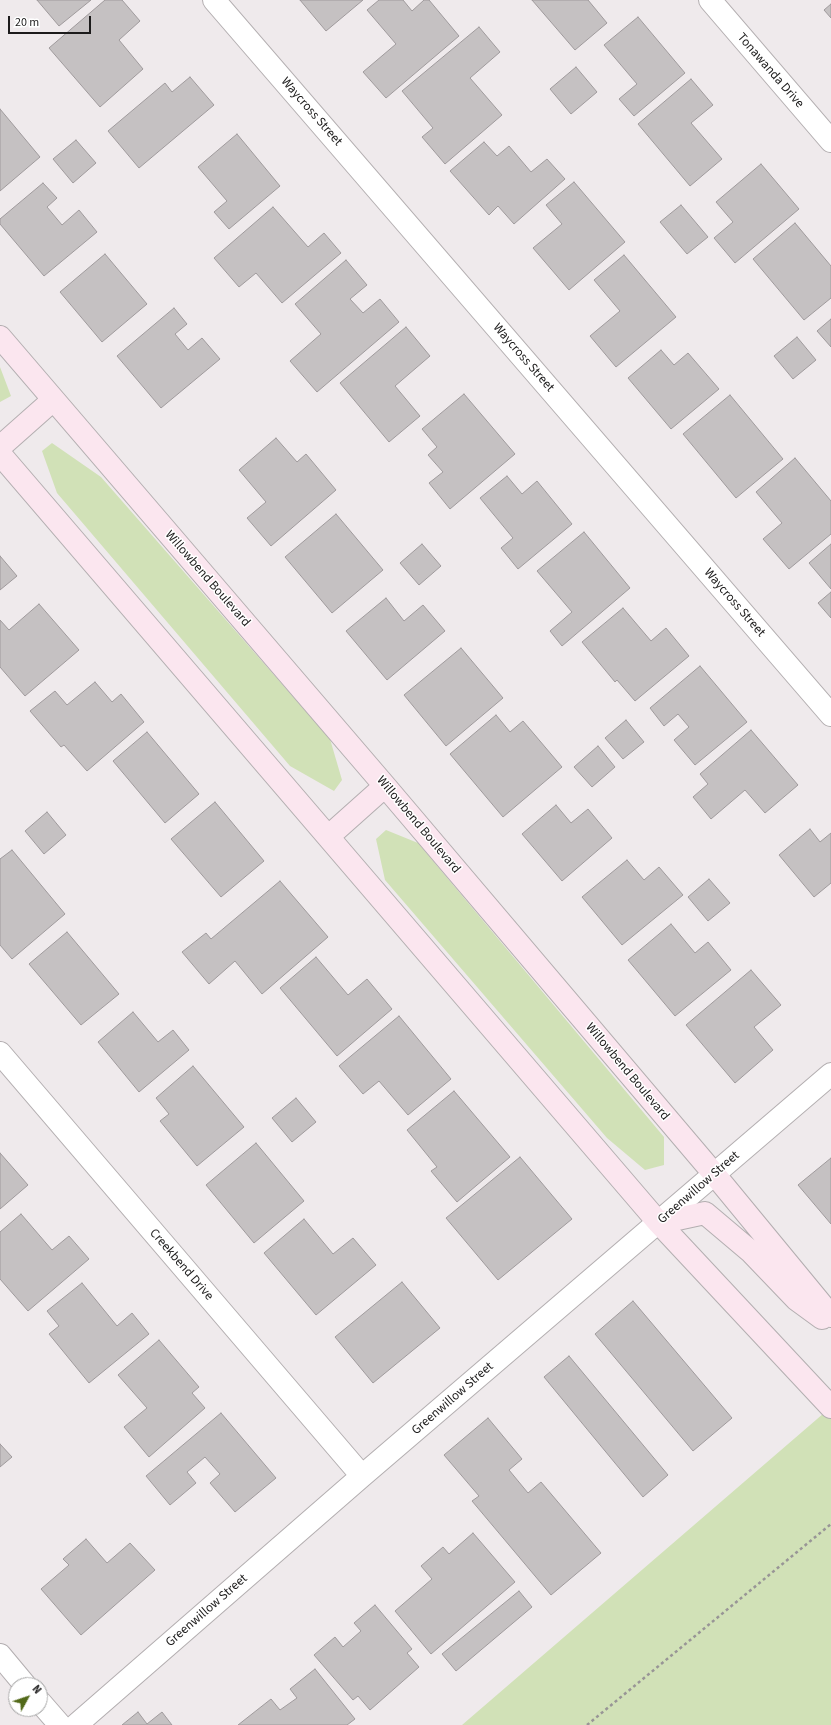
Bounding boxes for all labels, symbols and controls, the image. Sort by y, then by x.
scale bar [10,8,93,34]
text: 20 m [15,14,39,31]
street label: Tonawanda Drive [733,30,807,112]
street label: Waycross Street [277,74,345,150]
street label: Waycross Street [489,320,557,396]
street label: Willowbend Boulevard [161,528,253,630]
street label: Waycross Street [700,565,768,641]
street label: Willowbend Boulevard [373,773,463,877]
street label: Willowbend Boulevard [582,1020,672,1124]
street label: Greenwillow Street [655,1148,743,1228]
street label: Creekbend Drive [146,1226,216,1304]
street label: Greenwillow Street [409,1359,497,1439]
street label: Greenwillow Street [163,1571,251,1651]
north arrow [8,1677,48,1717]
text: N [29,1682,45,1697]

